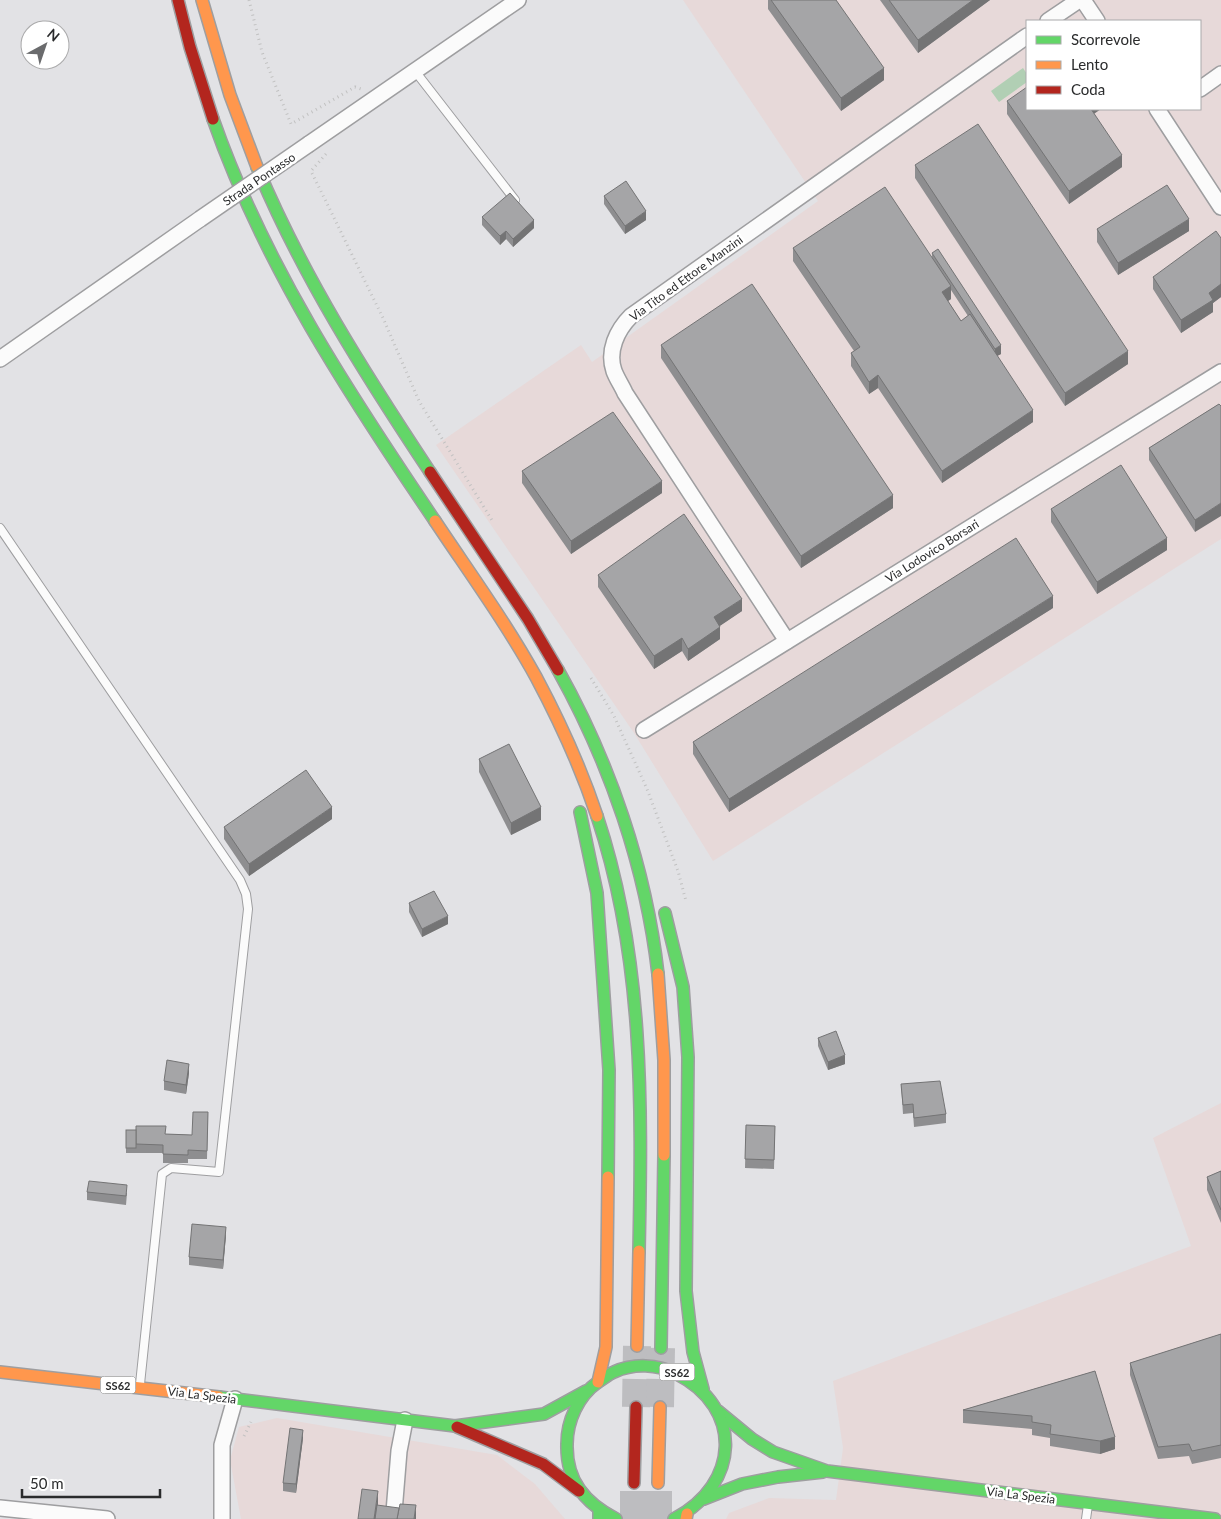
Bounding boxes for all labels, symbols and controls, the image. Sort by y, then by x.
north arrow [20,20,70,70]
legend [1026,20,1201,110]
text: N [44,25,63,45]
text: Scorrevole [1071,30,1141,48]
text: Lento [1071,55,1108,73]
text: Coda [1071,80,1105,98]
street label: Strada Pontasso [220,149,298,209]
street label: Via Tito ed Ettore Manzini [626,232,746,324]
street label: Via Lodovico Borsari [882,516,982,586]
road number: SS62 [660,1364,694,1380]
road number: SS62 [100,1376,136,1394]
street label: Via La Spezia [167,1383,237,1407]
scale bar [22,1466,160,1498]
text: 50 m [30,1474,64,1492]
street label: Via La Spezia [986,1483,1056,1507]

